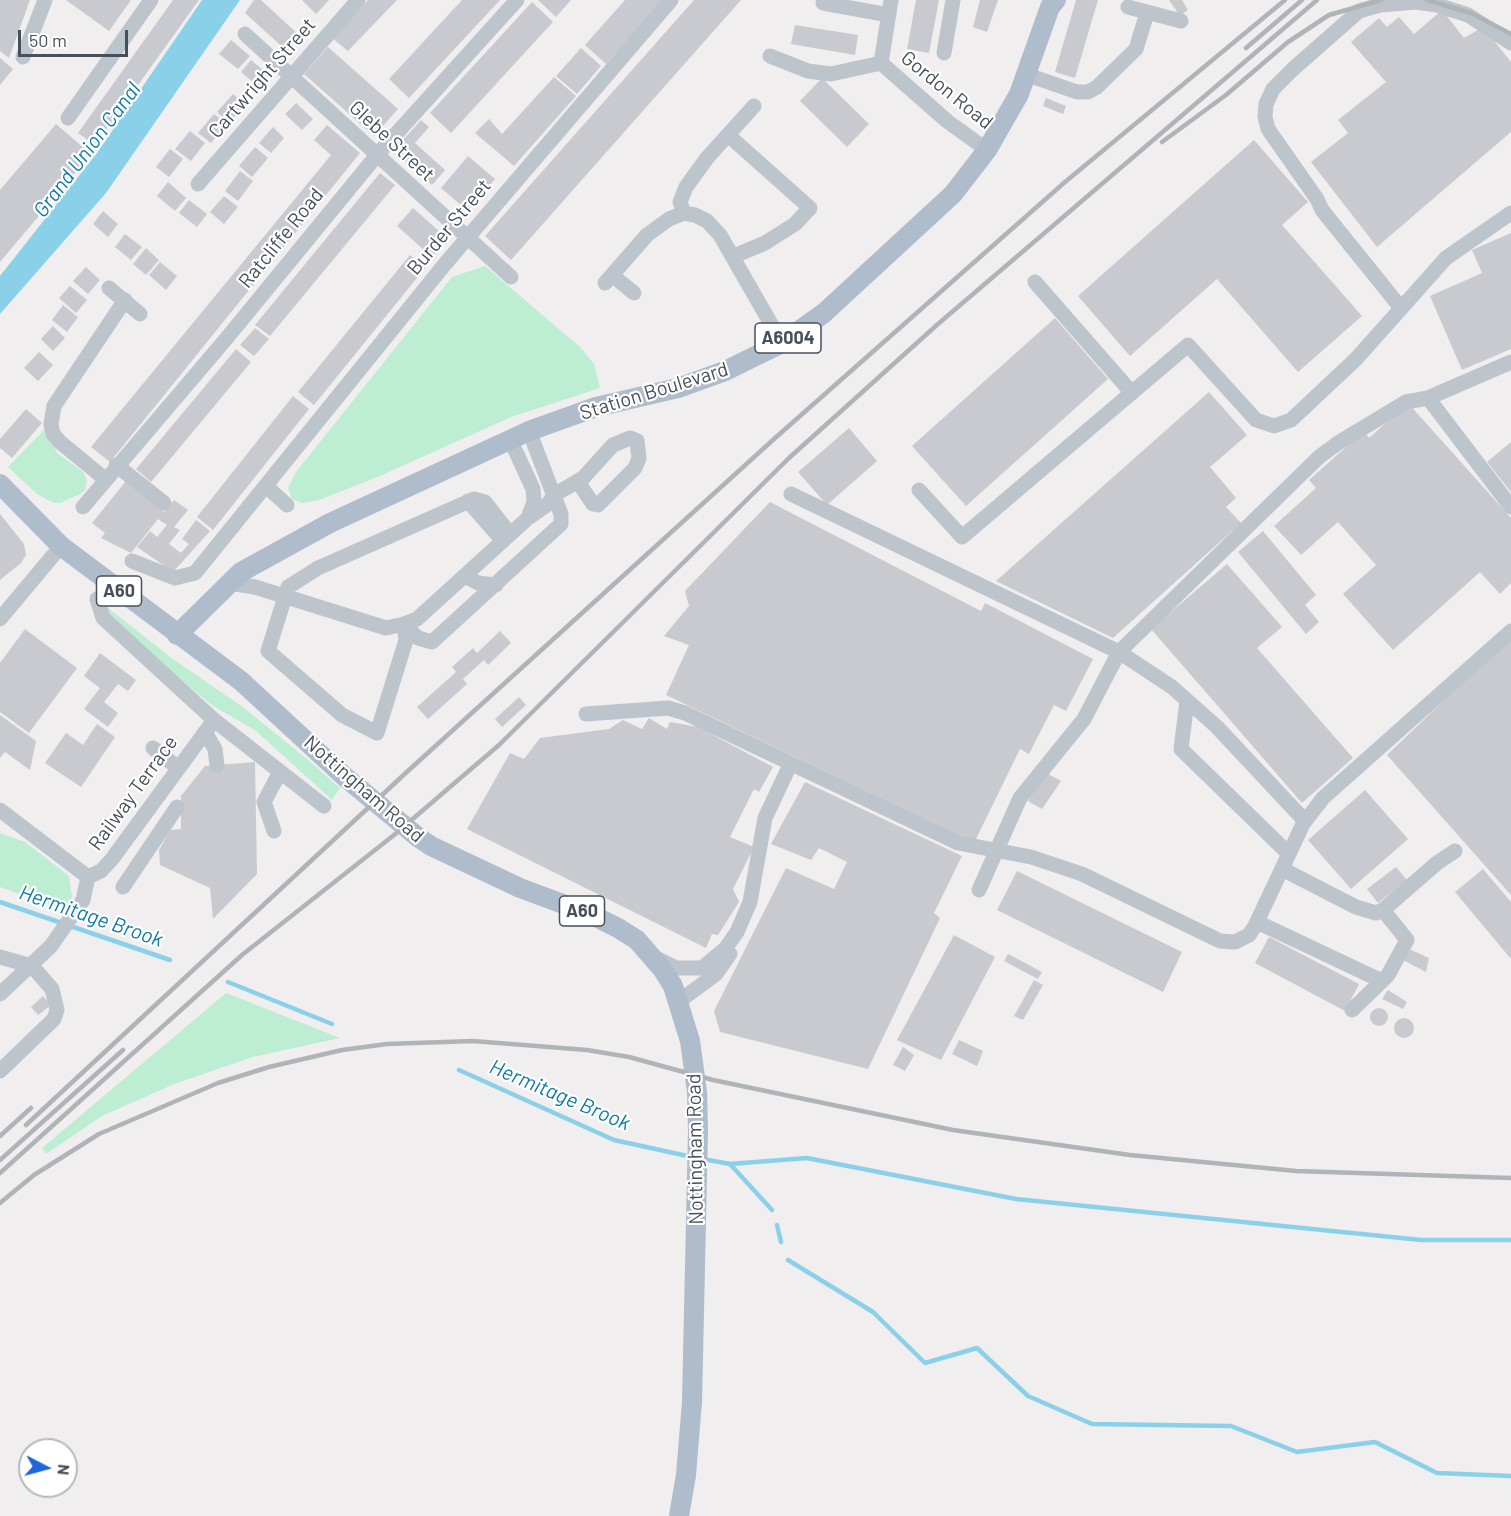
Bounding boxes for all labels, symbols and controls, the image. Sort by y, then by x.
street label: Cartwright Street [203,13,321,143]
scale bar [21,18,130,56]
text: 50 m [29,29,67,51]
street label: Gordon Road [896,46,998,134]
water label: Grand Union Canal [28,78,146,222]
street label: Glebe Street [344,96,440,186]
street label: Burder Street [402,174,496,280]
street label: Ratcliffe Road [233,183,329,293]
road number: A6004 [755,323,821,353]
street label: Station Boulevard [577,357,731,425]
road number: A60 [96,576,142,606]
street label: Nottingham Road [299,730,429,848]
street label: Railway Terrace [83,731,183,855]
water label: Hermitage Brook [16,880,166,952]
road number: A60 [560,896,604,926]
water label: Hermitage Brook [486,1054,634,1136]
street label: Nottingham Road [682,1073,708,1225]
north arrow [18,1438,78,1498]
text: N [54,1463,74,1476]

